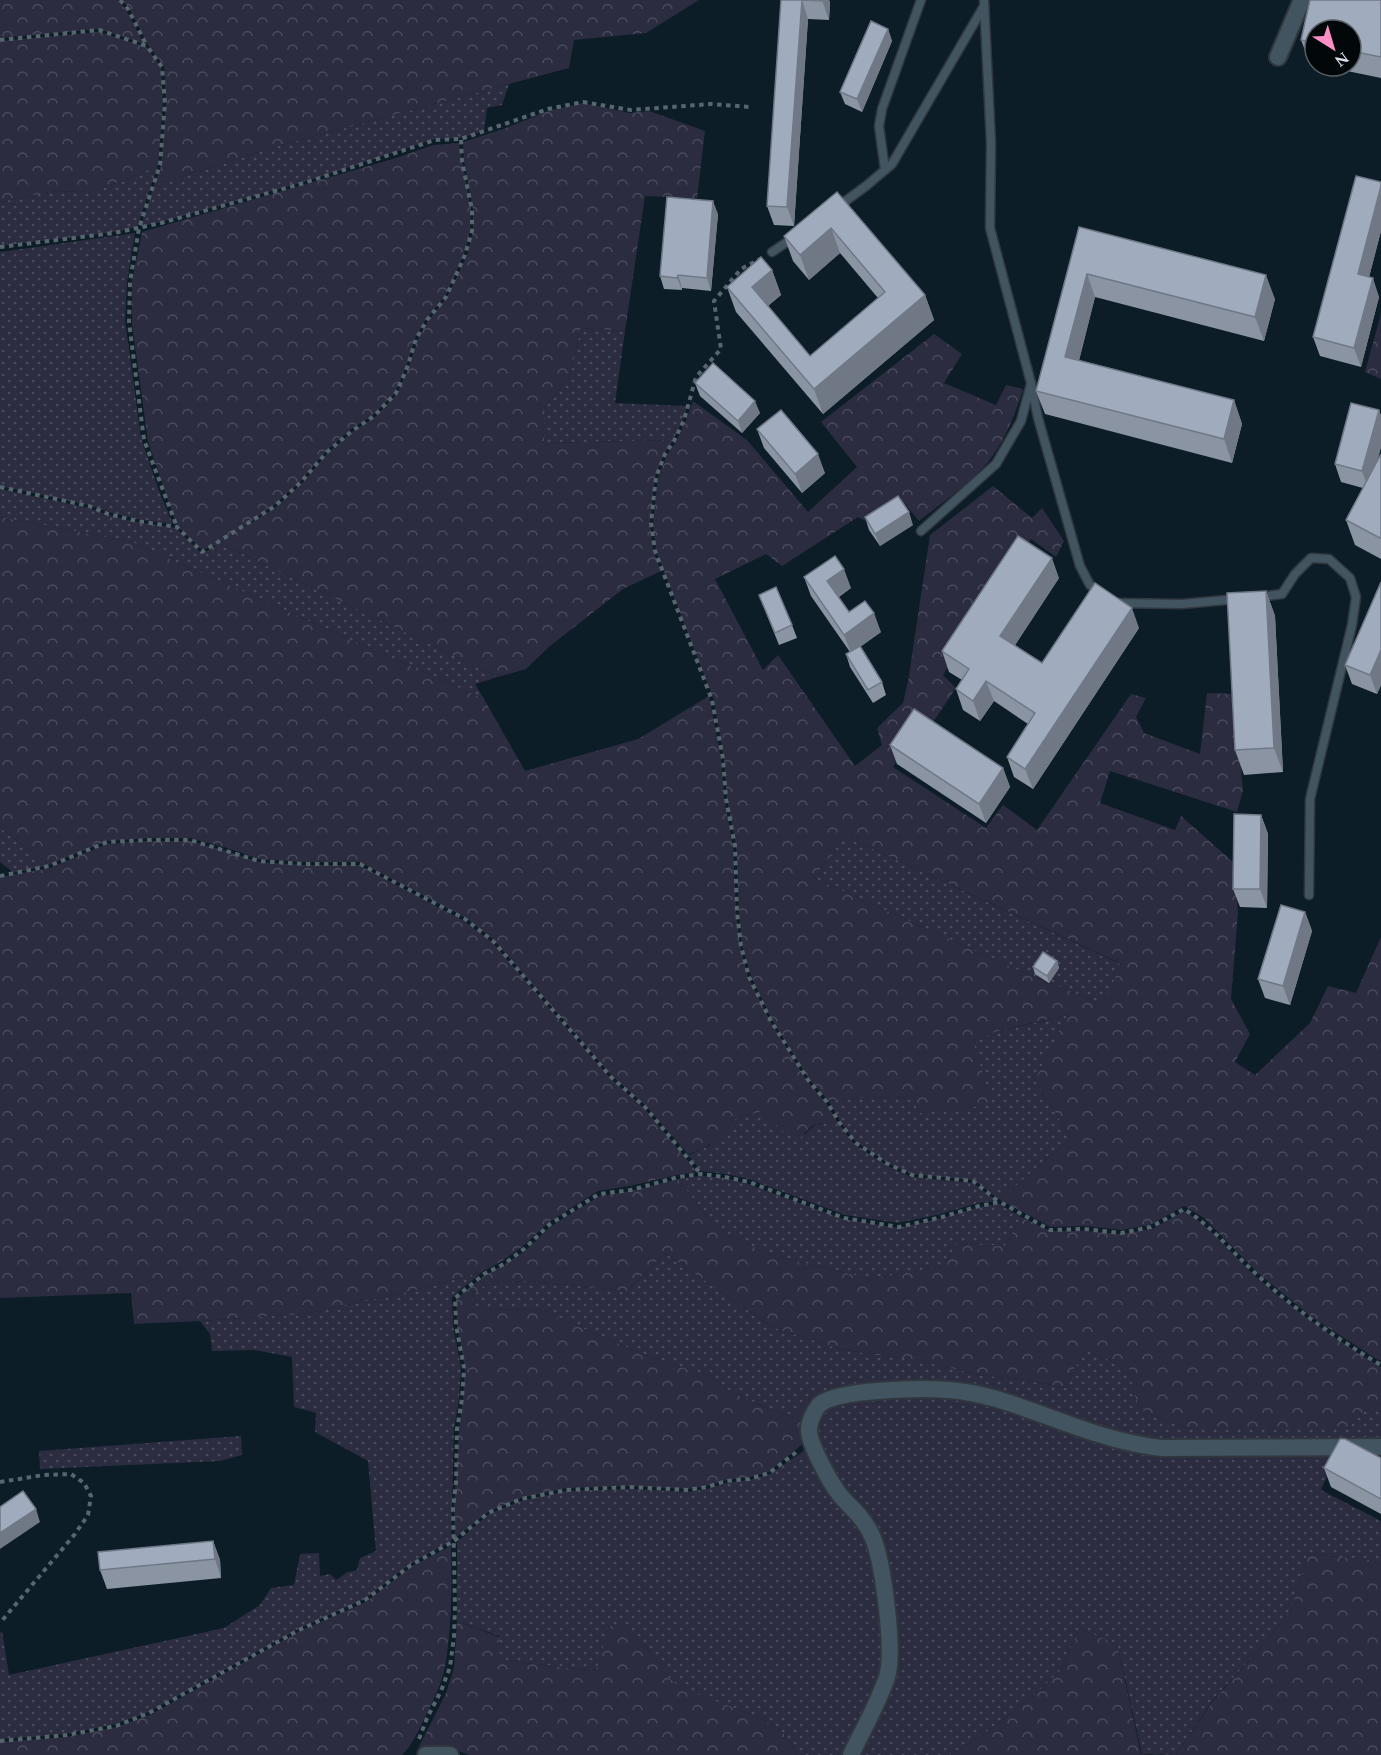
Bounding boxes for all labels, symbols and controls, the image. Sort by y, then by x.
north arrow [1303,18,1363,78]
text: N [1329,46,1354,73]

